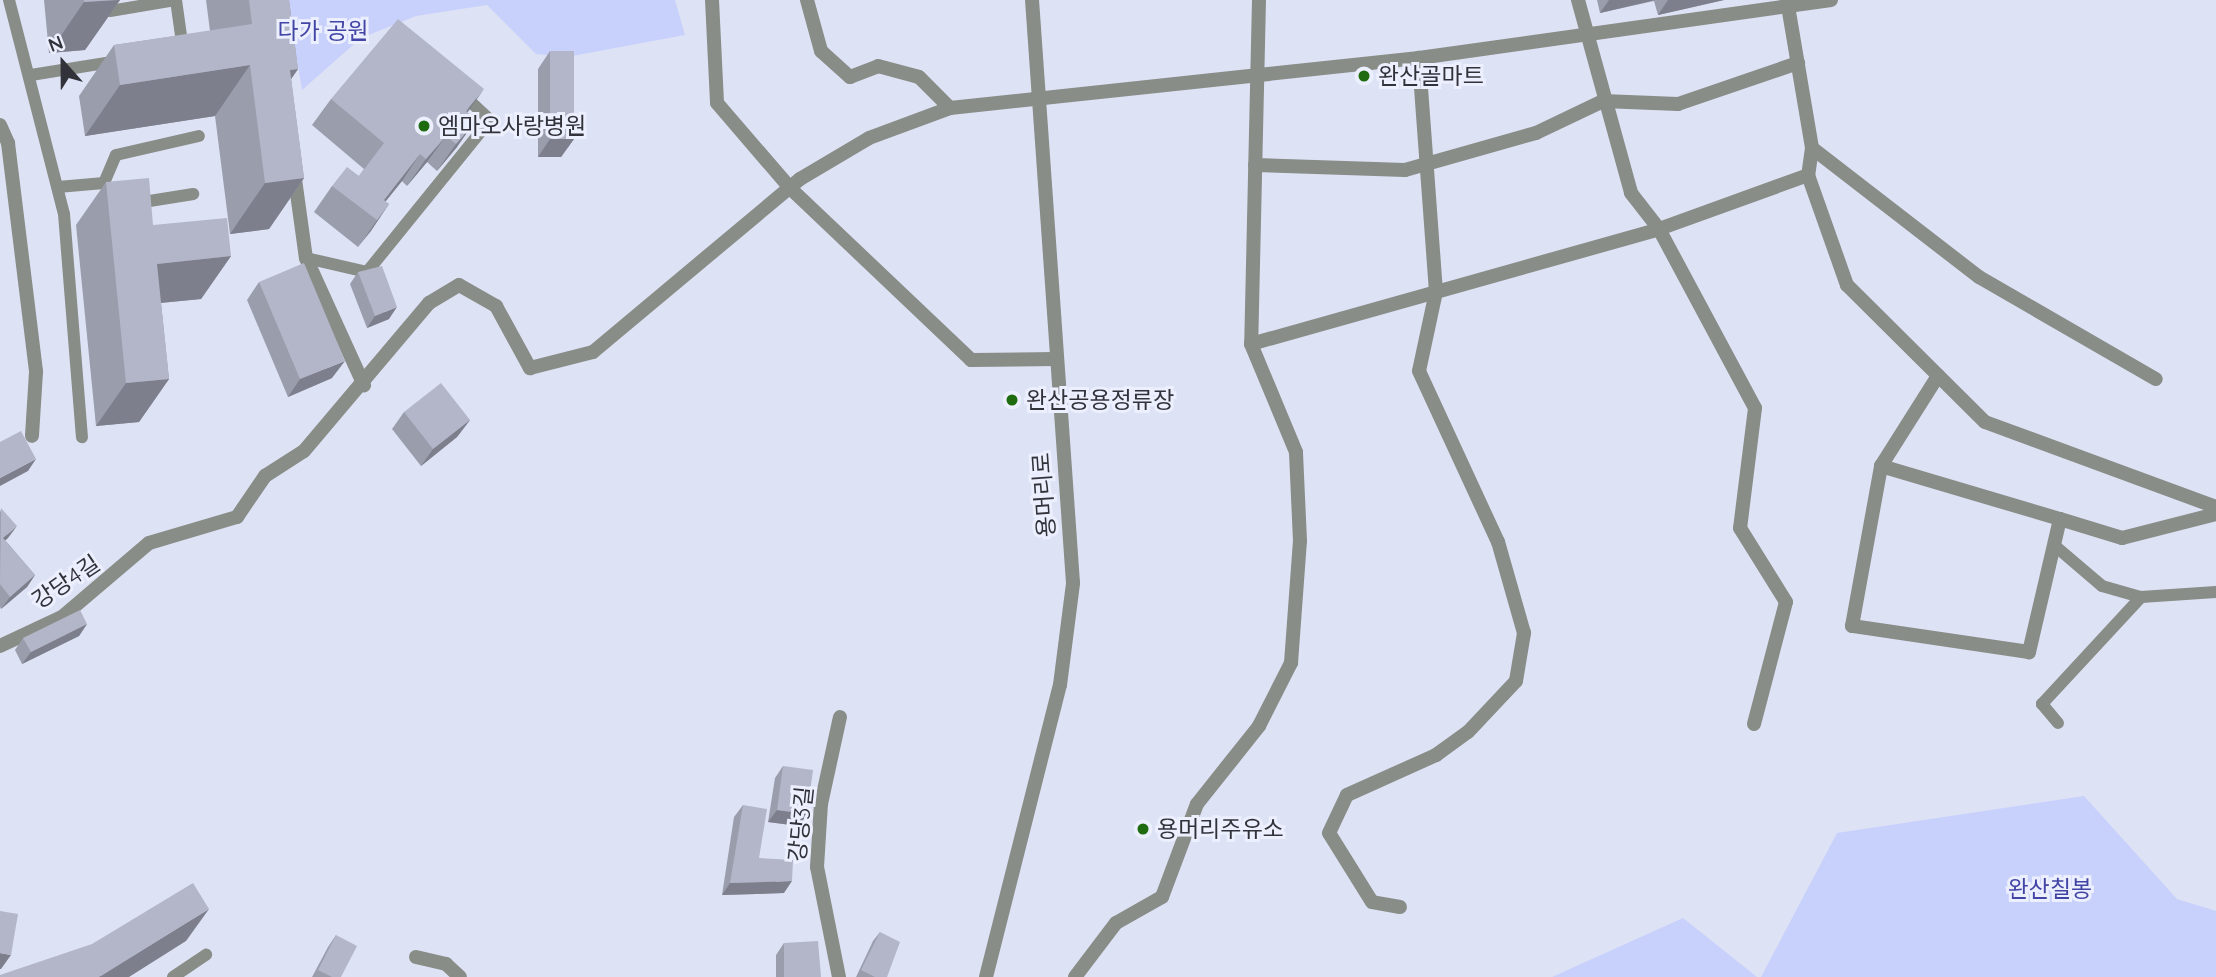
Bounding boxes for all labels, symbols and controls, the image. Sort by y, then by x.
park label: 다가 공원 [278,17,368,45]
north arrow [28,28,98,98]
text: N [45,30,66,57]
place label: 완산골마트 [1378,62,1484,90]
marker: 완산골마트 [1356,68,1372,84]
place label: 엠마오사랑병원 [438,112,586,140]
marker: 엠마오사랑병원 [416,118,432,134]
place label: 완산공용정류장 [1026,386,1174,414]
marker: 완산공용정류장 [1004,392,1020,408]
street label: 용머리로 [1027,452,1061,538]
street label: 강당4길 [27,549,105,615]
street label: 강당3길 [783,785,819,863]
place label: 용머리주유소 [1157,815,1284,843]
marker: 용머리주유소 [1135,821,1151,837]
park label: 완산칠봉 [2008,875,2092,903]

